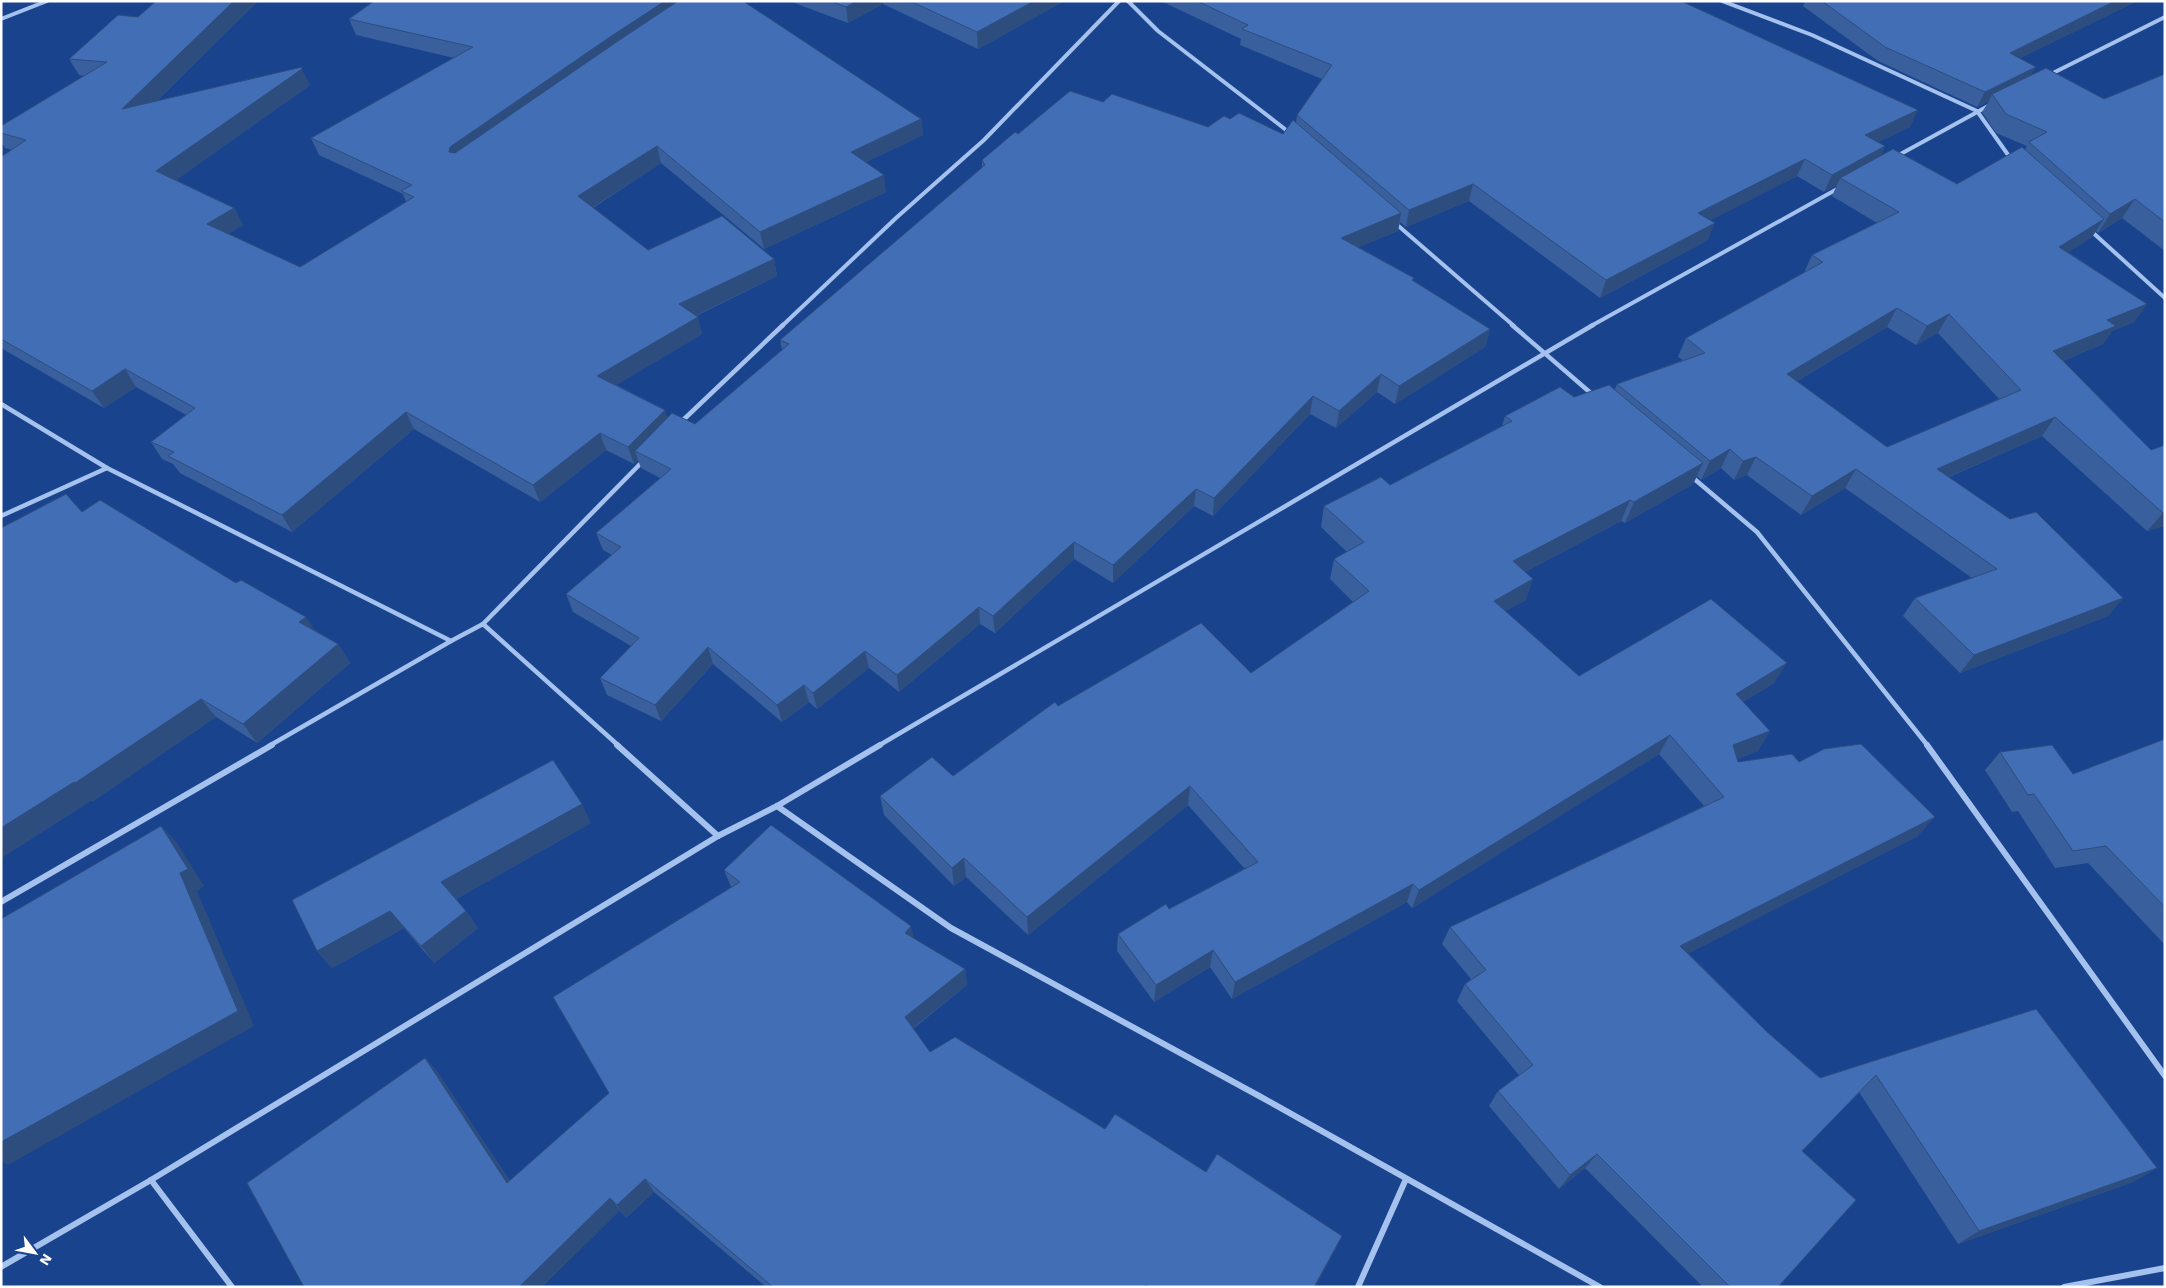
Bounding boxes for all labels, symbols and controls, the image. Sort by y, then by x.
north arrow [10,1228,60,1278]
text: N [36,1251,56,1269]

